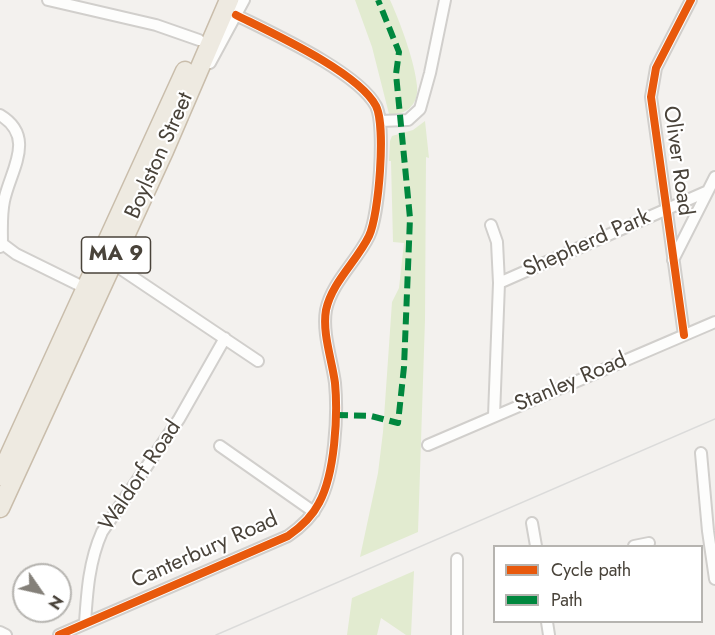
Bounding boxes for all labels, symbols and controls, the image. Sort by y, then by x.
street label: Boylston Street [120,89,200,223]
street label: Oliver Road [656,104,698,218]
street label: Shepherd Park [519,204,655,284]
road number: MA 9 [82,237,150,273]
street label: Stanley Road [511,348,631,418]
street label: Waldorf Road [94,416,188,536]
street label: Canterbury Road [128,507,282,595]
legend [493,545,703,623]
text: Cycle path [551,557,631,583]
north arrow [12,563,72,623]
text: Path [551,587,583,613]
text: N [43,591,69,614]

